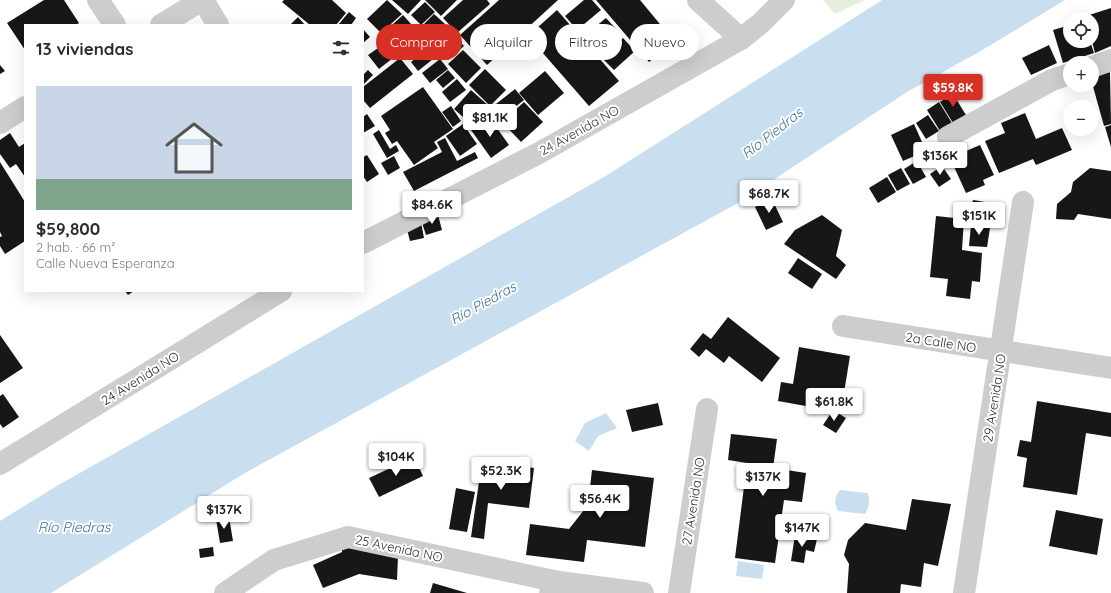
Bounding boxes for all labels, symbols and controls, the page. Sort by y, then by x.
map controls [1063,12,1099,136]
button: locate [1063,12,1099,48]
chip: Comprar [376,24,462,60]
chip: Alquilar [470,24,547,60]
chip: Filtros [555,24,622,60]
chip: Nuevo [630,24,699,60]
icon: filters [330,37,352,59]
text: 13 viviendas [36,38,133,59]
button: + [1063,56,1099,92]
pin: $59.8K [920,74,986,108]
text: $59.8K [933,79,974,95]
button: − [1063,100,1099,136]
street label: 24 Avenida NO [536,101,622,158]
water label: Río Piedras [738,103,807,162]
pin: $81.1K [457,104,523,138]
text: $81.1K [472,109,508,125]
icon: home [158,112,230,184]
pin: $136K [912,142,968,176]
text: $136K [922,147,958,163]
pin: $68.7K [736,180,802,214]
text: $68.7K [749,185,789,201]
pin: $84.6K [399,191,465,225]
text: $84.6K [411,196,453,212]
pin: $151K [951,202,1007,236]
text: $151K [962,207,996,223]
text: $59,800 [36,218,100,239]
text: 2 hab. · 66 m² [36,239,115,255]
text: Calle Nueva Esperanza [36,255,175,271]
water label: Río Piedras [447,277,520,328]
street label: 2a Calle NO [905,329,977,355]
street label: 24 Avenida NO [98,348,182,408]
street label: 29 Avenida NO [979,353,1009,443]
pin: $61.8K [801,388,867,422]
text: $61.8K [815,393,853,409]
pin: $104K [368,443,424,477]
text: $104K [378,448,414,464]
street label: 27 Avenida NO [678,456,708,546]
pin: $52.3K [468,457,534,491]
text: $52.3K [480,462,522,478]
pin: $137K [735,463,791,497]
text: $137K [745,468,781,484]
pin: $56.4K [567,485,633,519]
text: $56.4K [579,490,621,506]
pin: $137K [196,496,252,530]
text: $137K [206,501,242,517]
pin: $147K [774,514,830,548]
water label: Río Piedras [38,518,112,536]
text: $147K [784,519,820,535]
street label: 25 Avenida NO [354,531,444,565]

